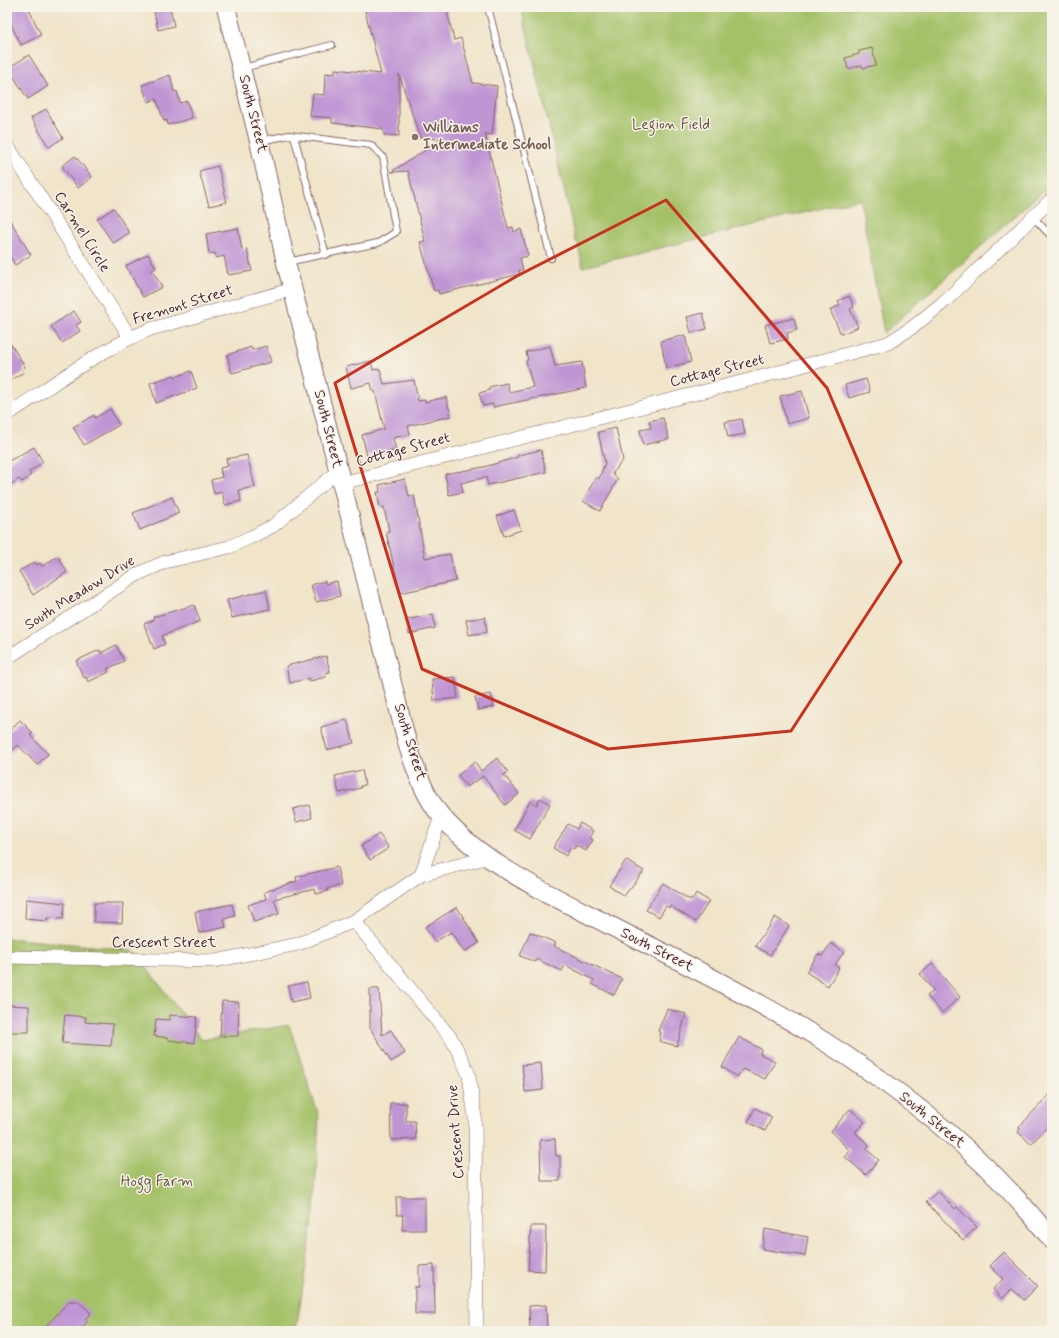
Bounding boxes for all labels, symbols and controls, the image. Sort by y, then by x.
street label: South Street [234,73,272,155]
park label: Legion Field [632,115,710,136]
place label: Williams Intermediate School [422,118,552,155]
marker: Williams Intermediate School [410,132,420,142]
street label: Carmel Circle [49,188,115,276]
street label: Fremont Street [130,280,236,330]
street label: Cottage Street [668,350,767,392]
street label: South Street [309,388,347,470]
street label: Cottage Street [354,428,453,472]
street label: South Meadow Drive [21,551,139,635]
street label: South Street [389,701,431,783]
street label: South Street [617,923,697,977]
street label: Crescent Street [112,933,216,953]
street label: Crescent Drive [443,1084,469,1180]
street label: South Street [895,1087,969,1153]
park label: Hogg Farm [121,1172,193,1193]

